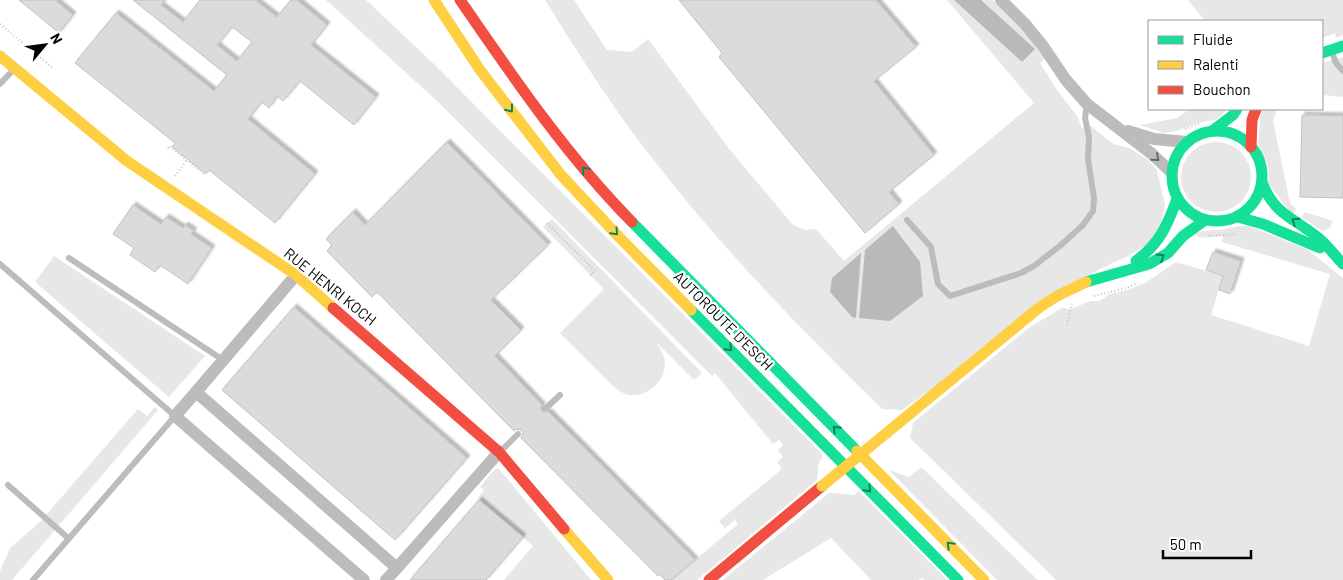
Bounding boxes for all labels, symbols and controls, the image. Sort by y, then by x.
north arrow [20,20,70,70]
legend [1148,20,1323,110]
text: N [47,30,66,47]
text: Fluide [1193,30,1233,48]
text: Ralenti [1193,55,1239,73]
text: Bouchon [1193,80,1251,98]
one-way arrow [504,103,512,112]
one-way arrow [1150,152,1159,161]
one-way arrow [583,167,591,176]
one-way arrow [1291,217,1300,227]
one-way arrow [609,227,618,236]
street label: RUE HENRI KOCH [281,244,380,329]
one-way arrow [1156,253,1165,263]
street label: AUTOROUTE D'ESCH [670,267,777,374]
one-way arrow [723,342,732,351]
one-way arrow [833,426,842,435]
one-way arrow [862,483,871,492]
scale bar [1163,528,1250,560]
text: 50 m [1170,535,1202,553]
one-way arrow [947,542,956,551]

